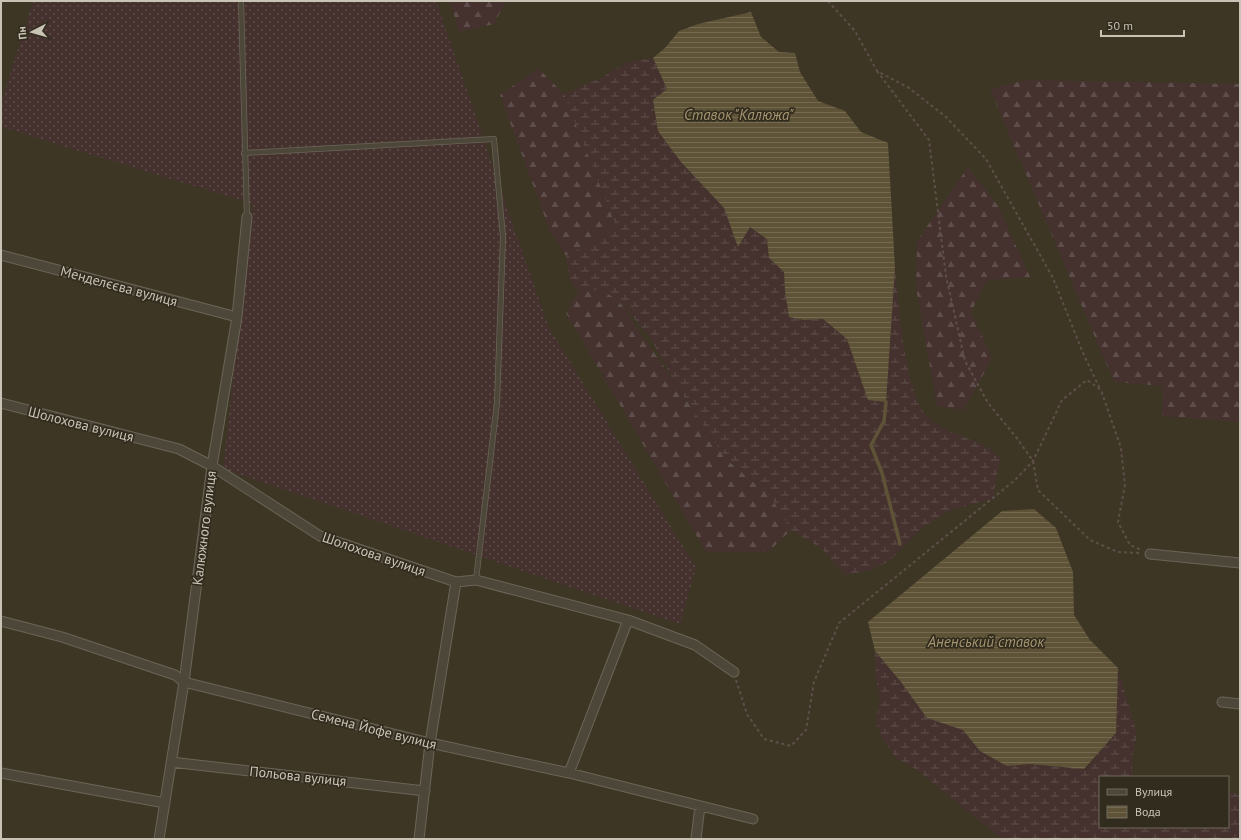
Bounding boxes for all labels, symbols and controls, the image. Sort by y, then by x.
north arrow [12,12,52,52]
scale bar [1101,12,1184,38]
text: 50 m [1107,18,1133,33]
text: Пн [14,26,30,40]
water label: Ставок "Калюжа" [684,105,794,124]
street label: Менделєєва вулиця [59,262,179,310]
street label: Шолохова вулиця [26,402,136,446]
street label: Калюжного вулиця [188,470,220,586]
street label: Шолохова вулиця [320,528,428,580]
water label: Аненський ставок [927,632,1045,651]
street label: Семена Йофе вулиця [309,705,439,753]
street label: Польова вулиця [249,762,347,790]
legend [1099,776,1229,828]
text: Вулиця [1135,784,1172,799]
text: Вода [1135,804,1161,819]

